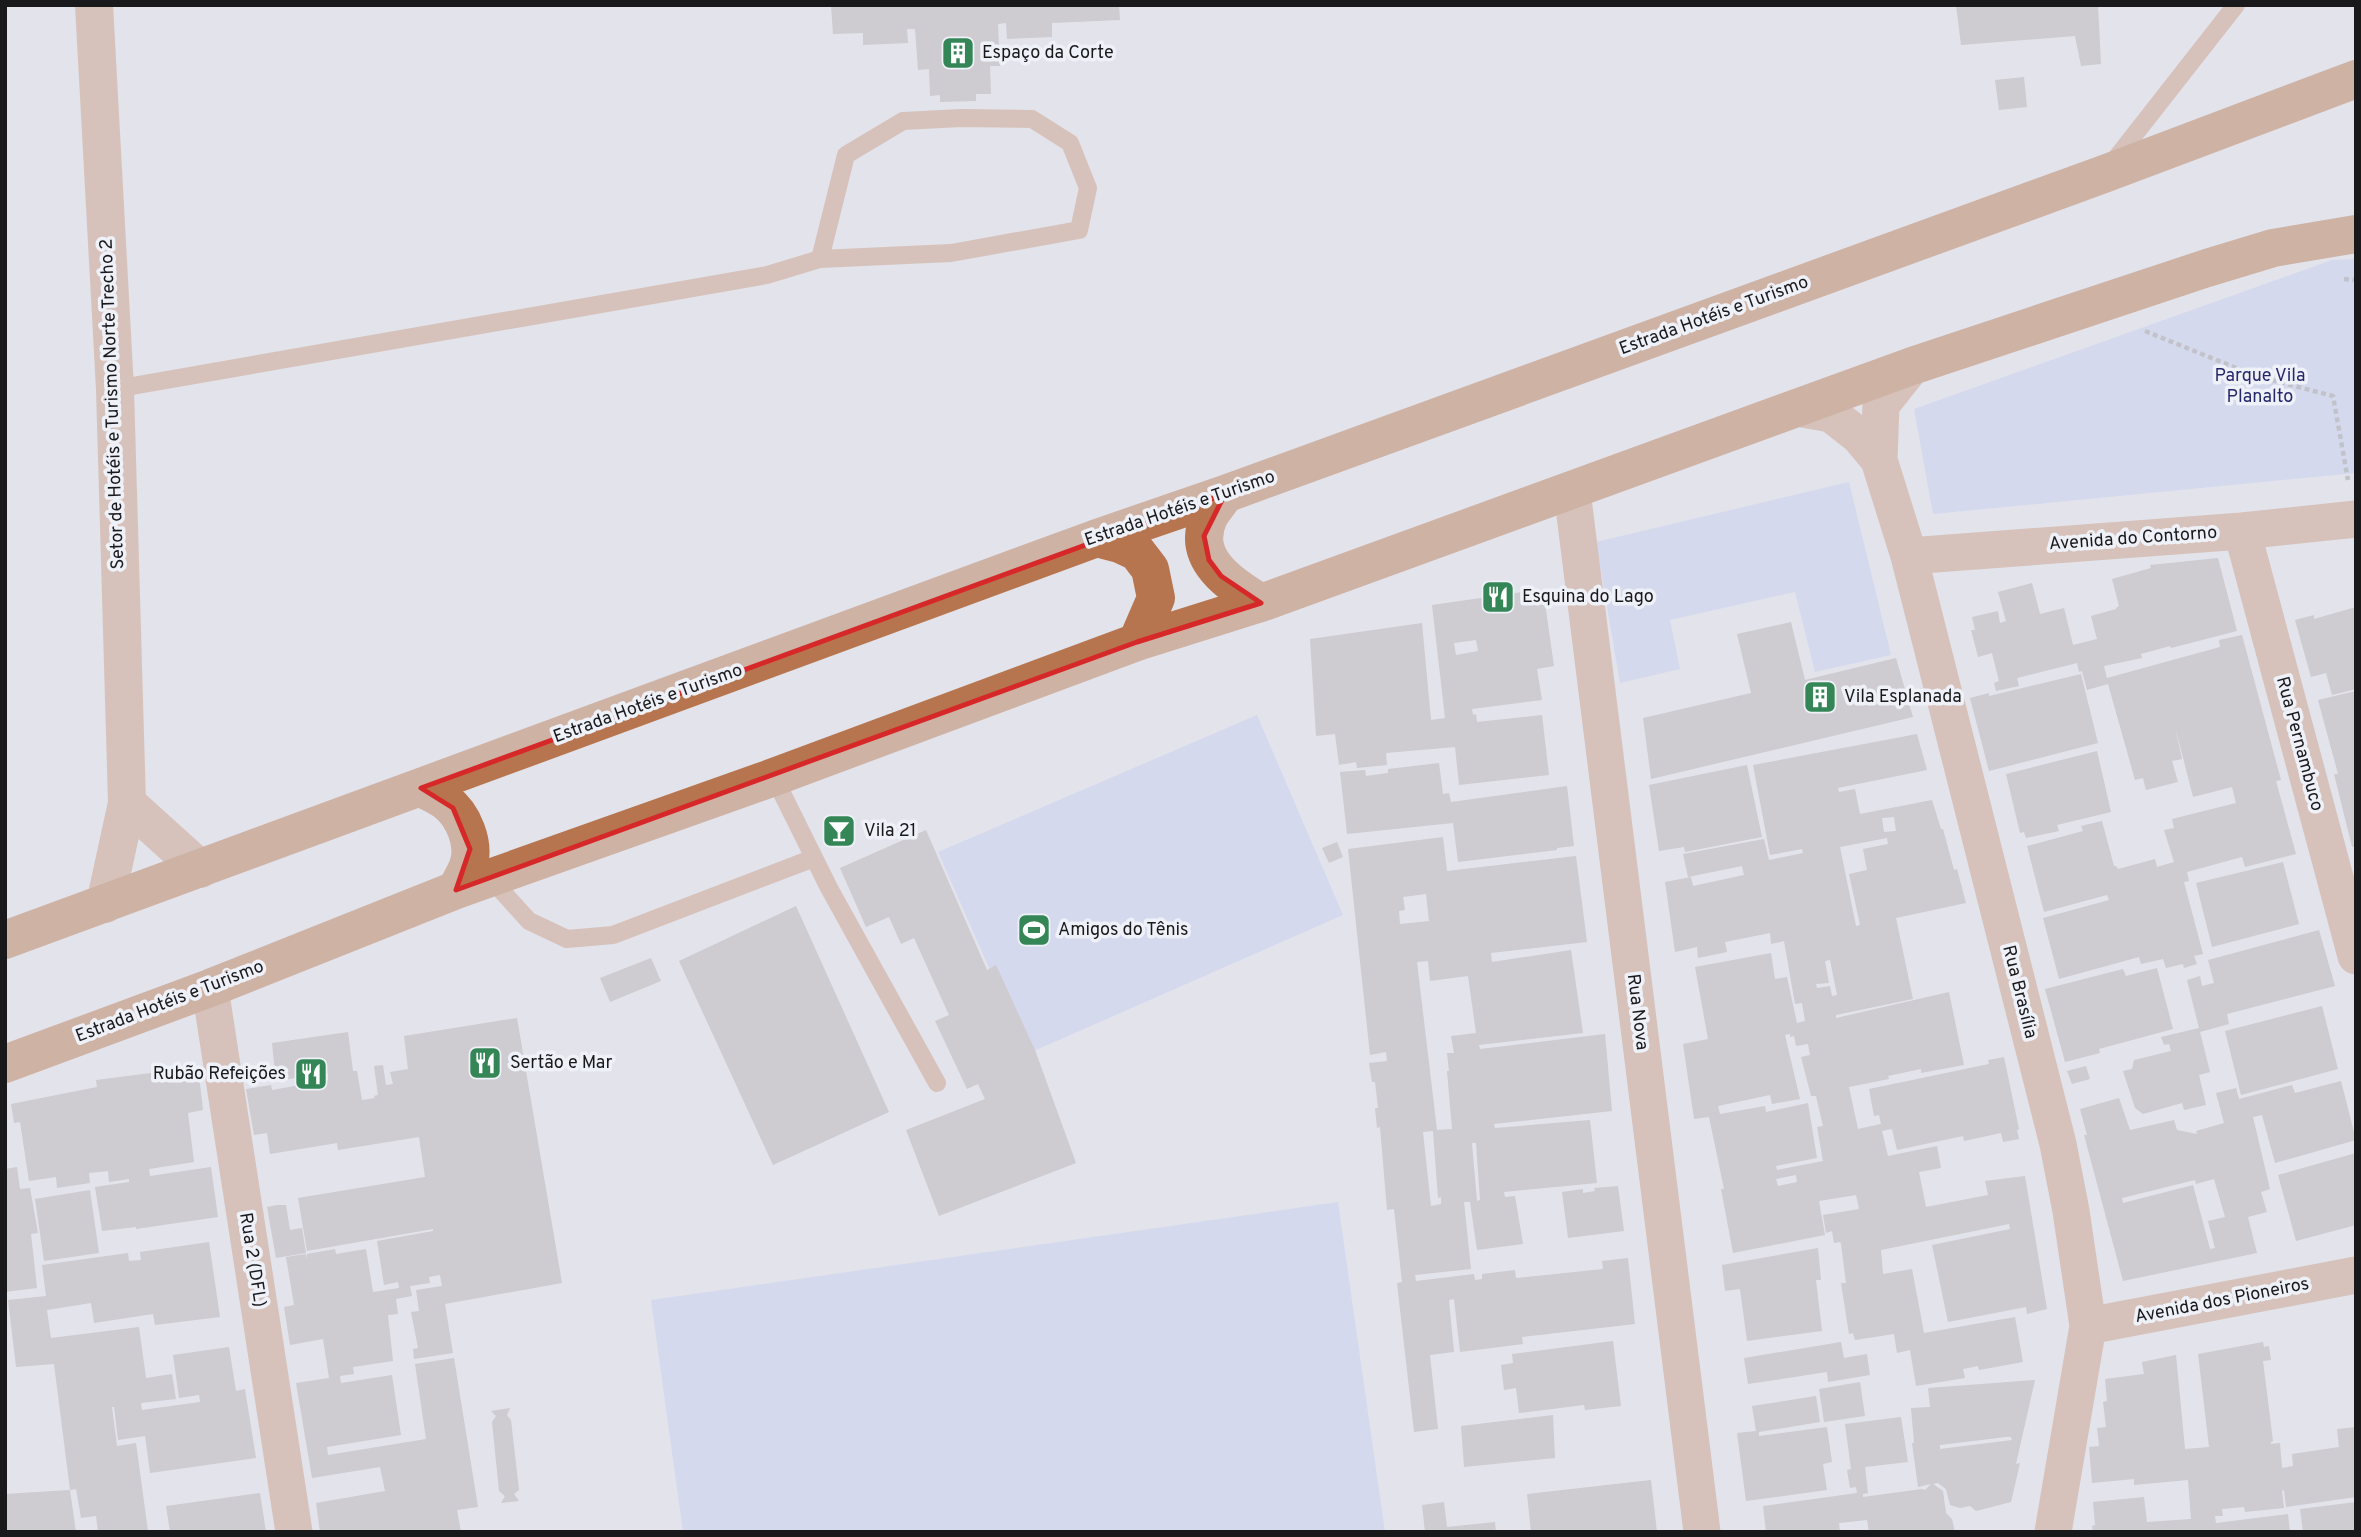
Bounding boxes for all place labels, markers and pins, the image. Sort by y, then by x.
building icon: Espaço da Corte [939,34,977,72]
place label: Espaço da Corte [982,42,1114,65]
restaurant icon: Esquina do Lago [1479,578,1517,616]
place label: Esquina do Lago [1522,586,1654,609]
building icon: Vila Esplanada [1801,678,1839,716]
place label: Vila Esplanada [1844,686,1962,709]
bar icon: Vila 21 [820,812,858,850]
place label: Vila 21 [864,820,916,843]
sports icon: Amigos do Tênis [1015,911,1053,949]
place label: Amigos do Tênis [1058,919,1189,942]
restaurant icon: Sertão e Mar [466,1044,504,1082]
place label: Sertão e Mar [510,1052,613,1075]
restaurant icon: Rubão Refeições [292,1055,330,1093]
place label: Rubão Refeições [153,1063,286,1086]

